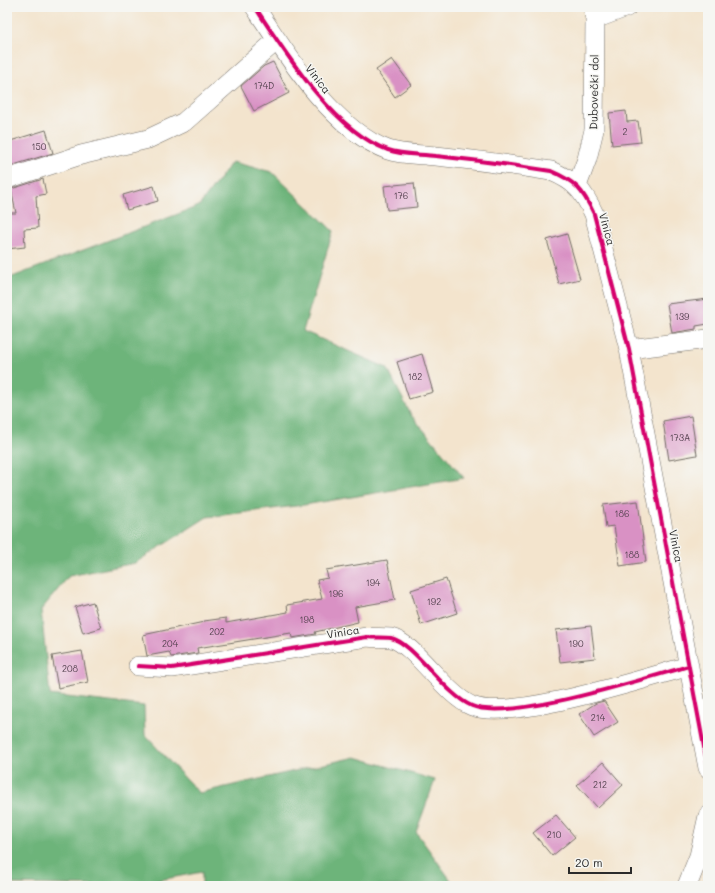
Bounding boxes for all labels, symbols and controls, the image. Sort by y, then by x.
street label: Dubovečki dol [585,54,602,130]
street label: Vinica [302,61,335,97]
house number: 174D [254,80,274,91]
house number: 2 [622,126,628,137]
house number: 150 [32,141,47,152]
house number: 176 [394,190,408,201]
street label: Vinica [596,211,619,247]
house number: 139 [675,311,690,322]
house number: 182 [408,371,422,382]
house number: 173A [670,432,690,443]
house number: 186 [615,508,629,519]
street label: Vinica [666,528,687,564]
house number: 188 [625,549,640,560]
house number: 194 [366,577,381,588]
house number: 196 [329,588,343,599]
house number: 192 [427,596,441,607]
house number: 198 [300,614,315,625]
street label: Vinica [325,621,361,642]
house number: 202 [209,626,225,637]
house number: 204 [162,638,179,649]
house number: 190 [569,638,584,649]
house number: 208 [62,663,79,674]
house number: 214 [591,712,606,723]
house number: 212 [593,779,607,790]
house number: 210 [547,829,562,840]
scale bar [569,849,631,875]
text: 20 m [575,854,603,870]

